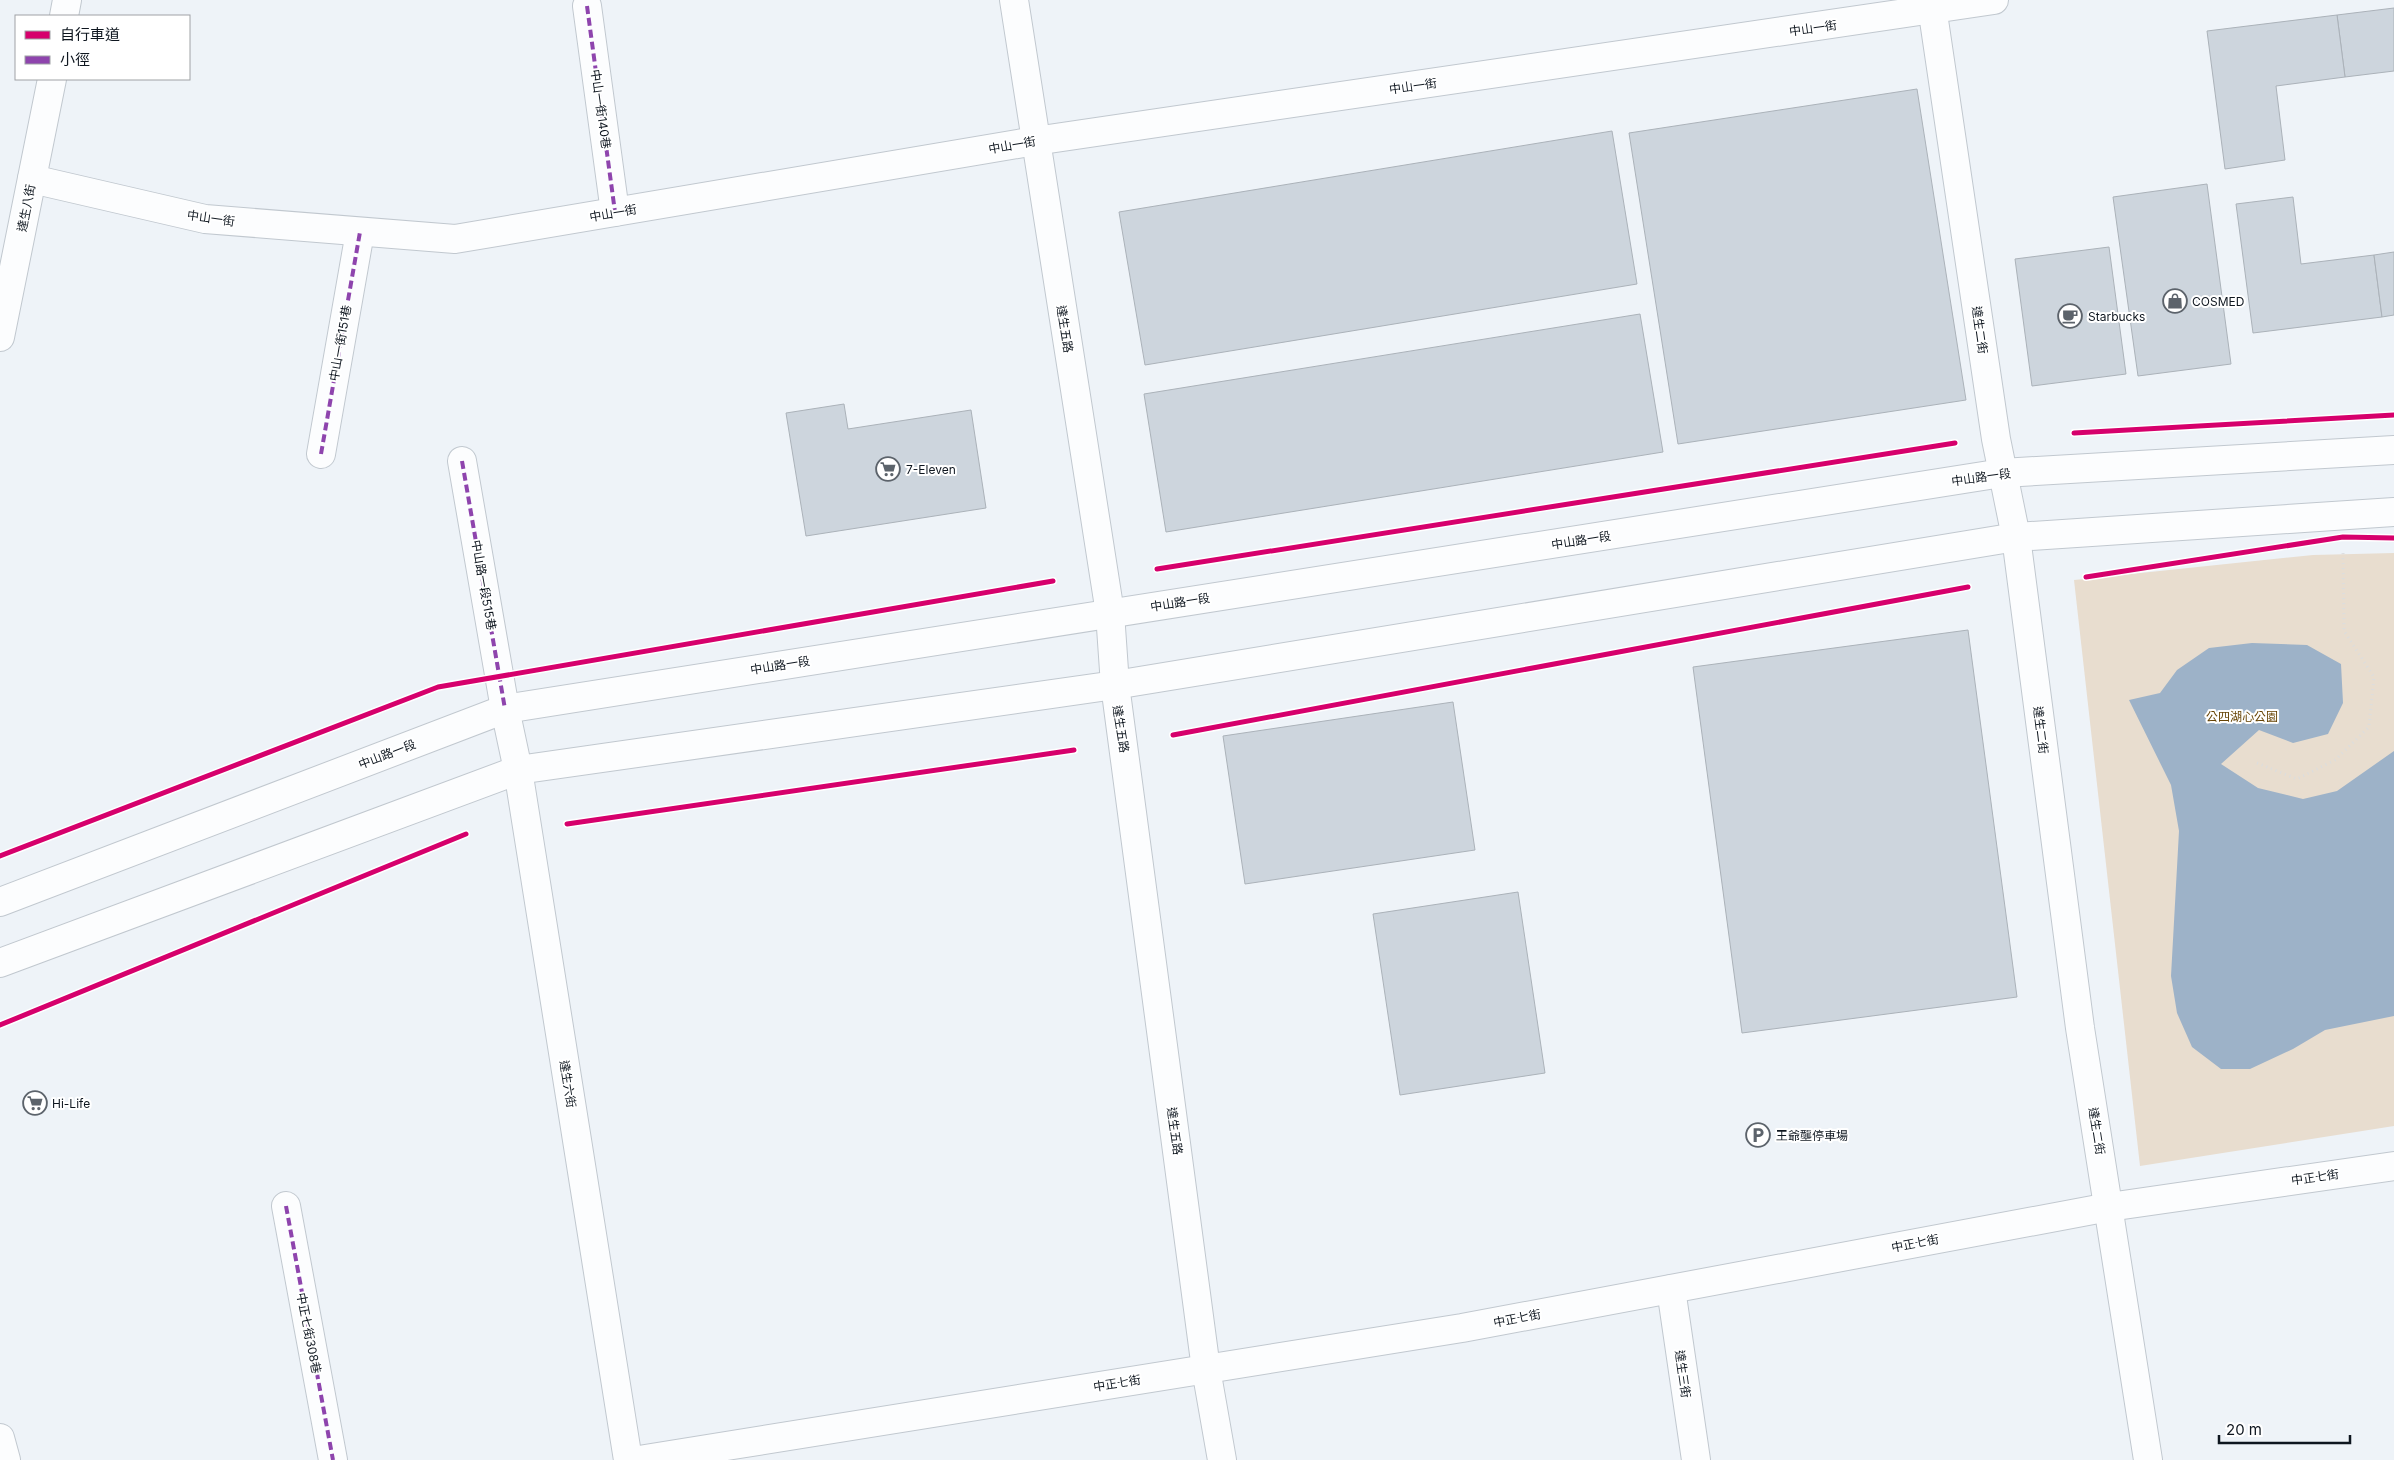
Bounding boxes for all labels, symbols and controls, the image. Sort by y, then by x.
legend [15,15,190,80]
street label: 中山一街 [1788,17,1838,39]
text: 自行車道 [60,25,120,44]
text: 小徑 [60,50,90,69]
street label: 中山一街140巷 [588,68,614,150]
street label: 中山一街 [1388,75,1438,97]
street label: 中山一街 [987,133,1037,157]
street label: 達生八街 [14,183,38,233]
street label: 中山一街 [588,201,638,225]
street label: 中山一街 [186,207,236,229]
shop icon: COSMED [2162,288,2188,314]
place label: COSMED [2192,294,2244,309]
cafe icon: Starbucks [2057,303,2083,329]
street label: 中山一街151巷 [326,304,354,382]
street label: 達生五路 [1054,304,1076,354]
street label: 達生二街 [1969,305,1991,355]
place label: Starbucks [2088,309,2145,324]
supermarket icon: 7-Eleven [875,456,901,482]
place label: 7-Eleven [906,462,956,477]
street label: 中山路一段 [1950,465,2012,489]
street label: 中山路一段 [1550,528,1612,552]
street label: 中山路一段515巷 [469,539,499,631]
street label: 中山路一段 [1149,590,1211,614]
street label: 中山路一段 [749,653,811,677]
street label: 達生五路 [1110,704,1132,754]
street label: 達生二街 [2031,705,2051,755]
park label: 公四湖心公園 [2206,709,2278,724]
street label: 中山路一段 [356,736,418,772]
street label: 達生六街 [557,1059,579,1109]
supermarket icon: Hi-Life [22,1090,48,1116]
place label: Hi-Life [52,1096,90,1111]
street label: 達生五路 [1164,1106,1186,1156]
street label: 達生二街 [2086,1106,2108,1156]
parking icon: 王爺壟停車場 [1745,1122,1771,1148]
place label: 王爺壟停車場 [1776,1128,1848,1143]
street label: 中正七街 [2290,1166,2340,1188]
street label: 中正七街 [1890,1231,1940,1255]
street label: 中正七街308巷 [294,1291,324,1375]
street label: 中正七街 [1492,1306,1542,1330]
street label: 達生三街 [1672,1349,1694,1399]
street label: 中正七街 [1092,1372,1142,1394]
scale bar [2219,1412,2350,1444]
text: 20 m [2226,1420,2262,1439]

